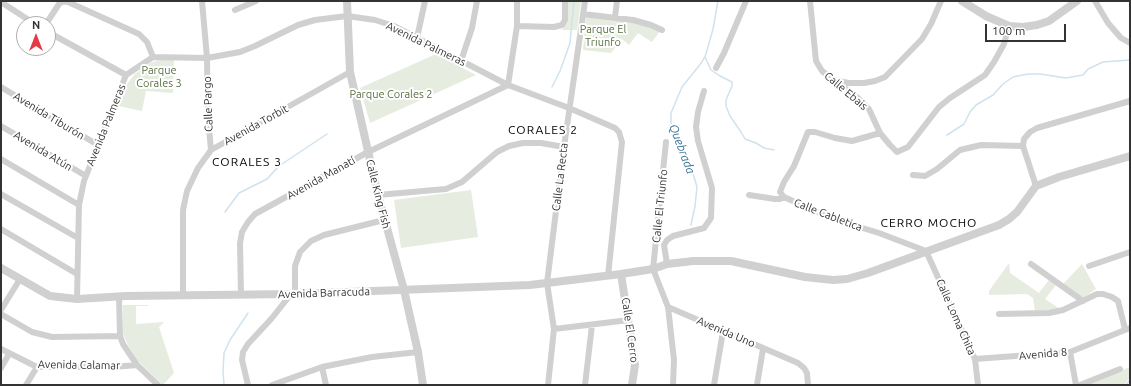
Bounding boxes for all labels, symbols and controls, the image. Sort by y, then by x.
north arrow [16,16,56,56]
scale bar [987,16,1068,42]
text: N [32,19,40,31]
street label: Avenida Palmeras [384,19,468,69]
park label: Parque El Triunfo [580,22,626,48]
text: 100 m [992,24,1025,37]
park label: Parque Corales 3 [136,63,182,89]
street label: Calle Ebais [822,69,870,113]
street label: Calle Pargo [200,76,216,132]
street label: Avenida Palmeras [84,82,128,168]
park label: Parque Corales 2 [349,87,433,101]
street label: Avenida Tiburón [11,90,87,142]
street label: Avenida Torbit [221,102,291,148]
water label: Quebrada [666,122,698,176]
district label: CORALES 2 [508,123,578,137]
street label: Avenida Atún [11,128,75,174]
street label: Calle La Recta [549,142,571,212]
street label: Avenida Manatí [285,154,357,202]
district label: CORALES 3 [212,155,282,169]
street label: Calle King Fish [363,158,393,230]
street label: Calle El Triunfo [650,168,670,244]
street label: Calle Cabletica [792,196,864,234]
district label: CERRO MOCHO [881,216,977,230]
street label: Calle Loma Chita [933,277,979,357]
street label: Avenida Barracuda [278,285,370,301]
street label: Calle El Cerro [619,296,641,364]
street label: Avenida Uno [695,314,757,350]
street label: Avenida 8 [1018,345,1068,363]
street label: Avenida Calamar [38,358,120,372]

